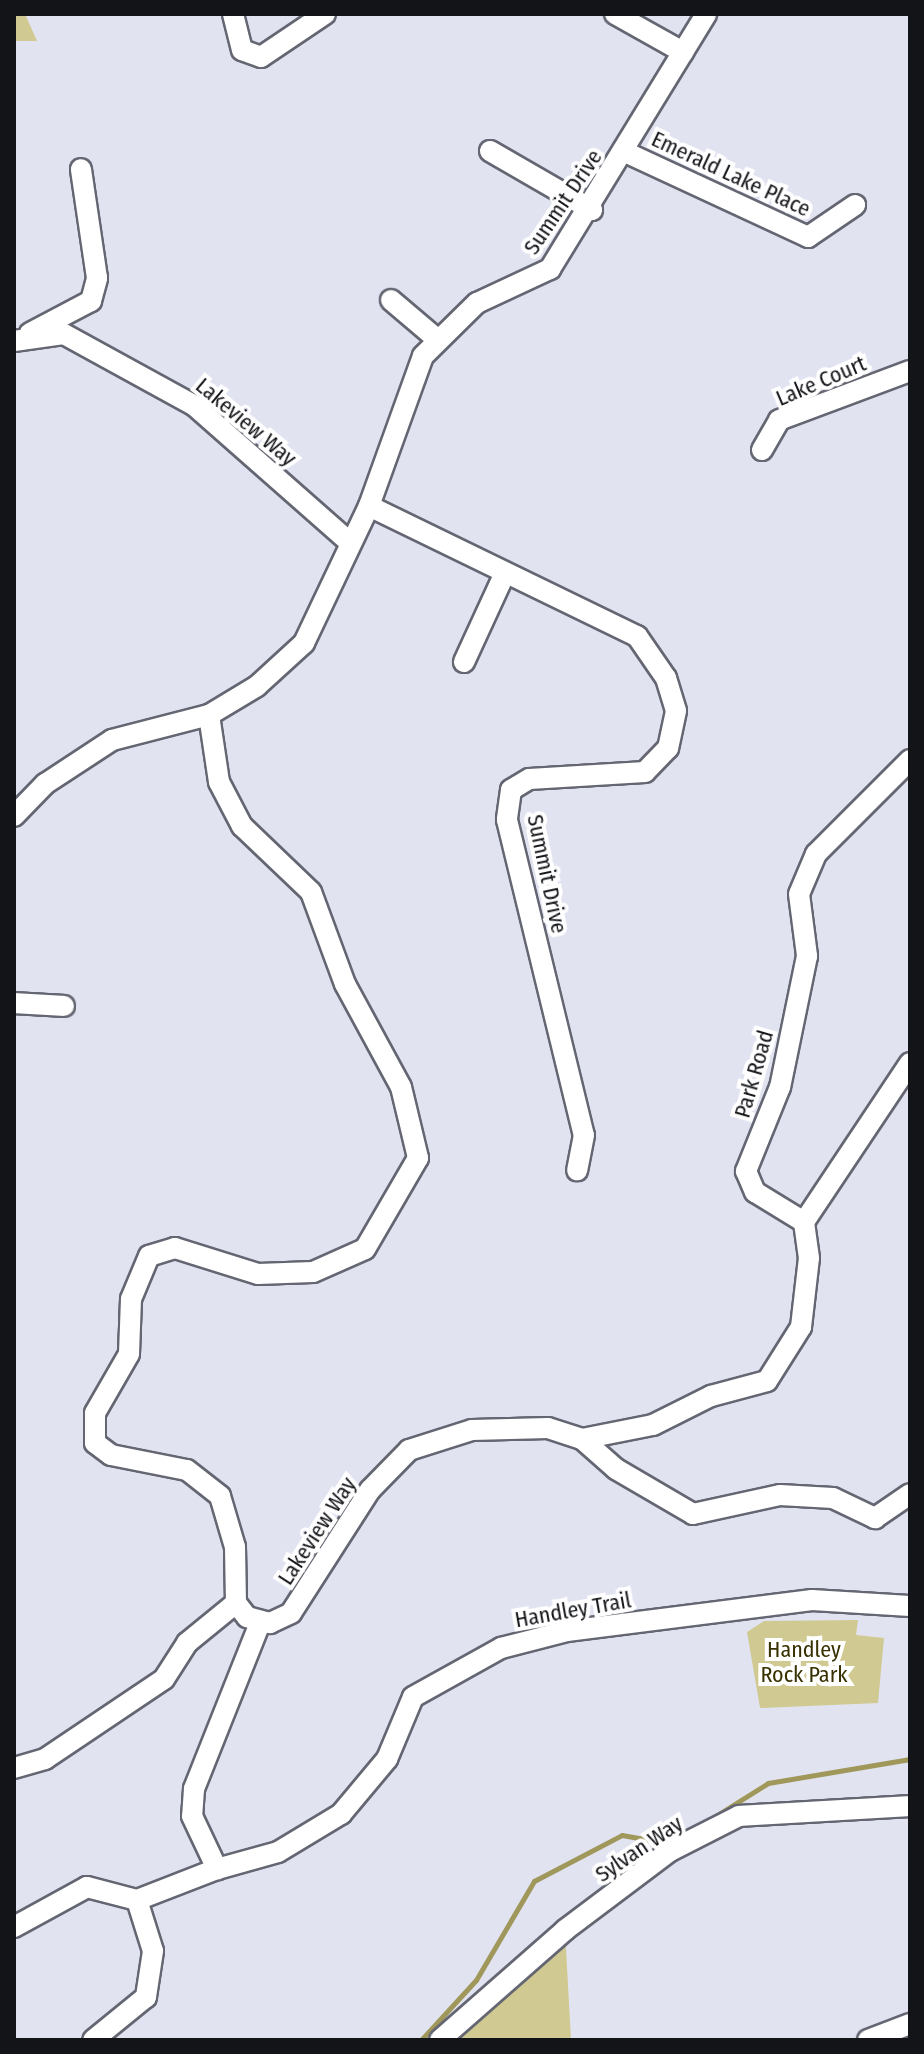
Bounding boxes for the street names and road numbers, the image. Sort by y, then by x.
street label: Emerald Lake Place [647,126,815,222]
street label: Summit Drive [518,145,608,259]
street label: Lake Court [772,350,870,412]
street label: Lakeview Way [190,372,302,472]
street label: Summit Drive [522,812,572,936]
street label: Park Road [729,1027,779,1121]
street label: Lakeview Way [272,1472,362,1590]
street label: Handley Trail [513,1587,633,1633]
street label: Sylvan Way [590,1810,688,1888]

